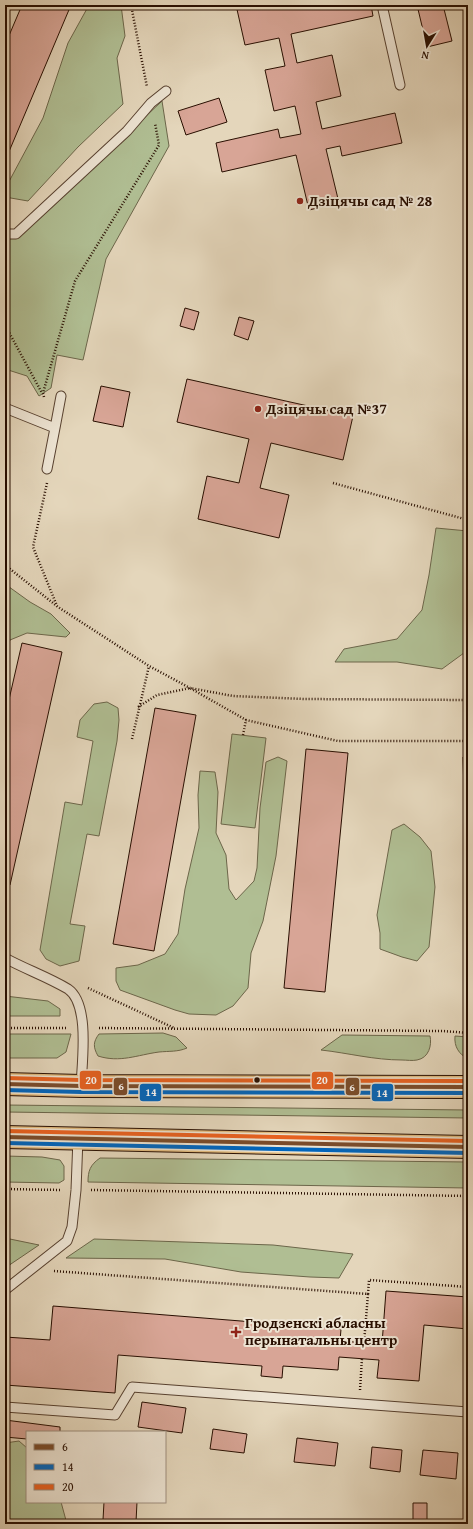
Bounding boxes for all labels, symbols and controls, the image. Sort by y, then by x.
north arrow [407,26,447,66]
text: N [419,47,430,64]
place label: Дзіцячы сад № 28 [307,190,432,211]
marker: Дзіцячы сад № 28 [295,196,305,206]
place label: Дзіцячы сад №37 [265,398,387,419]
marker: Дзіцячы сад №37 [253,404,263,414]
line badge: 20 [79,1070,102,1090]
line badge: 20 [311,1071,334,1090]
text: 20 [85,1072,97,1088]
text: 20 [316,1072,328,1088]
unlabelled marker [252,1075,262,1085]
line badge: 6 [113,1077,128,1096]
line badge: 6 [345,1077,360,1096]
text: 6 [118,1078,124,1094]
text: 6 [349,1079,355,1095]
line badge: 14 [139,1083,162,1102]
line badge: 14 [371,1083,394,1102]
text: 14 [145,1084,157,1100]
text: 14 [376,1085,388,1101]
place label: Гродзенскі абласны перынатальны центр [245,1312,398,1350]
marker: Гродзенскі абласны перынатальны центр [230,1326,242,1338]
legend [26,1431,166,1503]
text: 6 [62,1438,68,1455]
text: 14 [62,1458,74,1475]
text: 20 [62,1478,74,1495]

